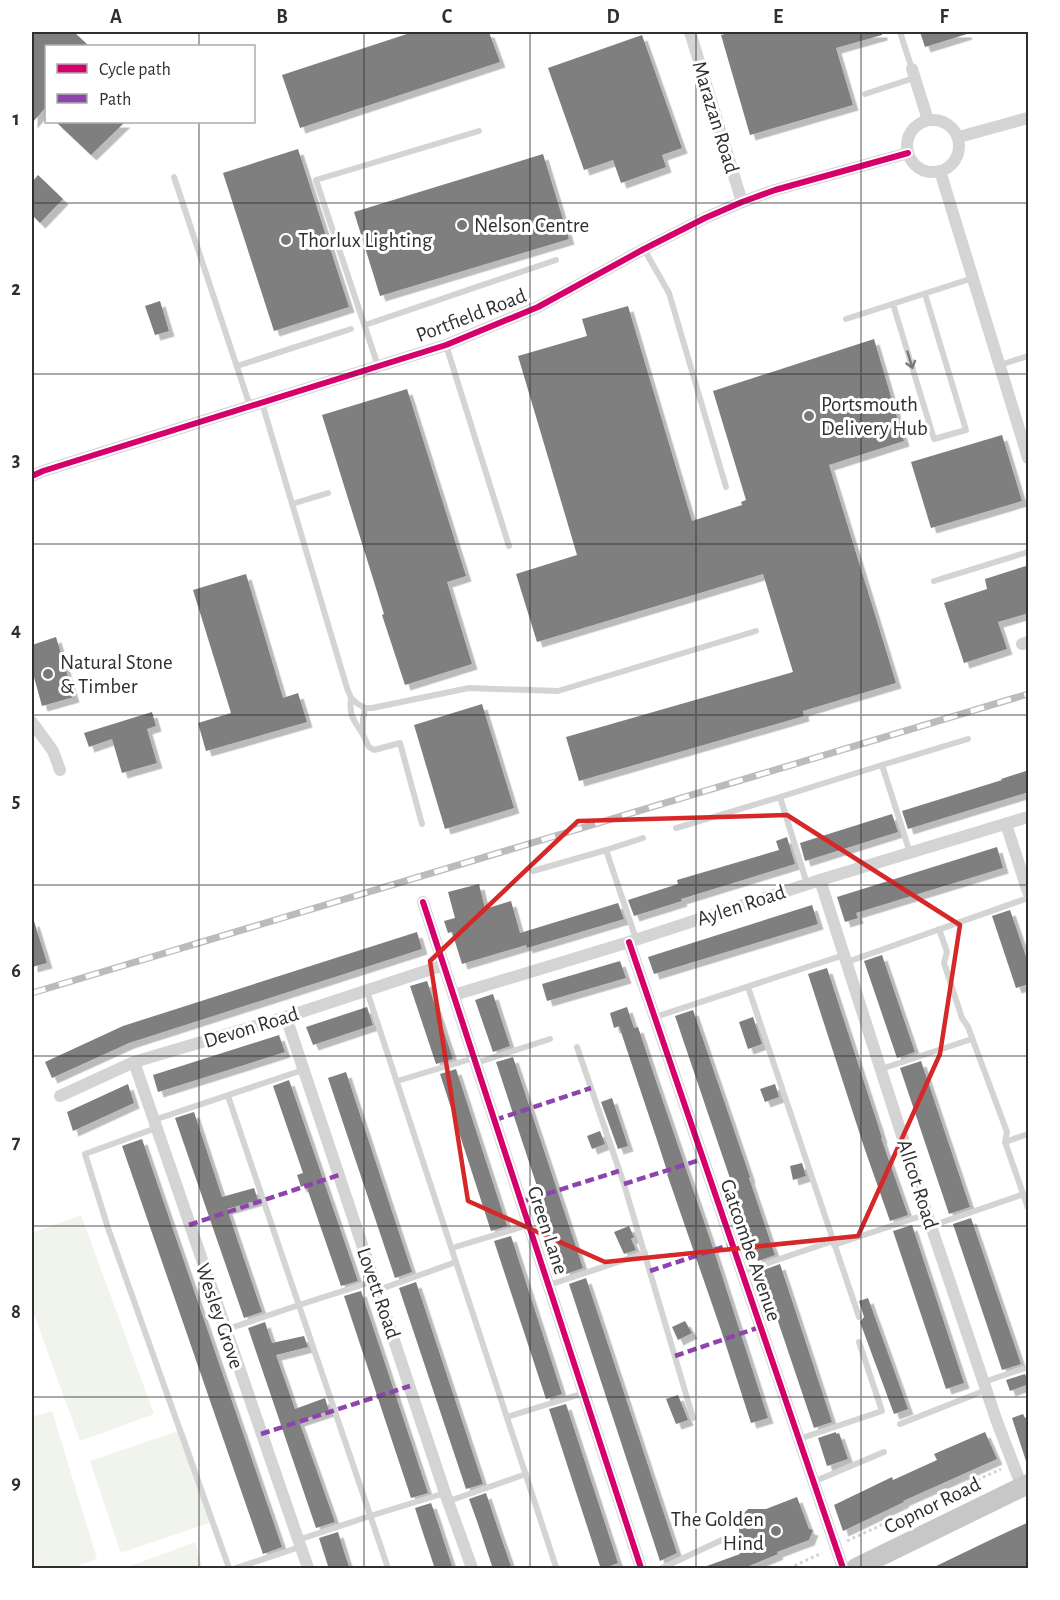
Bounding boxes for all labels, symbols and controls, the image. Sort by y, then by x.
text: A [110,7,122,27]
text: B [276,7,288,27]
text: C [442,7,453,27]
text: D [606,7,620,27]
text: E [773,7,783,27]
text: F [939,7,949,27]
legend [45,45,255,123]
street label: Marazan Road [688,58,743,176]
text: Cycle path [99,61,171,79]
text: Path [99,91,131,109]
text: 1 [12,109,20,129]
place label: Nelson Centre [474,215,589,236]
marker: Nelson Centre [455,218,469,232]
place label: Thorlux Lighting [298,230,433,251]
marker: Thorlux Lighting [279,233,293,247]
text: 2 [11,279,21,299]
street label: Portfield Road [413,285,529,346]
one-way arrow [905,350,916,369]
place label: Portsmouth Delivery Hub [821,394,928,439]
marker: Portsmouth Delivery Hub [802,409,816,423]
text: 3 [12,450,20,470]
text: 4 [11,620,21,640]
place label: Natural Stone & Timber [60,652,173,697]
marker: Natural Stone & Timber [41,667,55,681]
text: 5 [12,791,20,811]
street label: Aylen Road [694,881,788,930]
text: 6 [11,961,21,981]
street label: Devon Road [201,1003,301,1052]
text: 7 [12,1132,21,1152]
street label: Allcot Road [893,1137,942,1232]
street label: Gatcombe Avenue [716,1176,785,1324]
street label: Green Lane [523,1183,572,1277]
street label: Lovett Road [353,1245,404,1342]
street label: Wesley Grove [192,1261,247,1371]
text: 8 [11,1302,21,1322]
text: 9 [11,1473,21,1493]
street label: Copnor Road [881,1473,984,1538]
place label: The Golden Hind [671,1509,764,1554]
marker: The Golden Hind [769,1524,783,1538]

